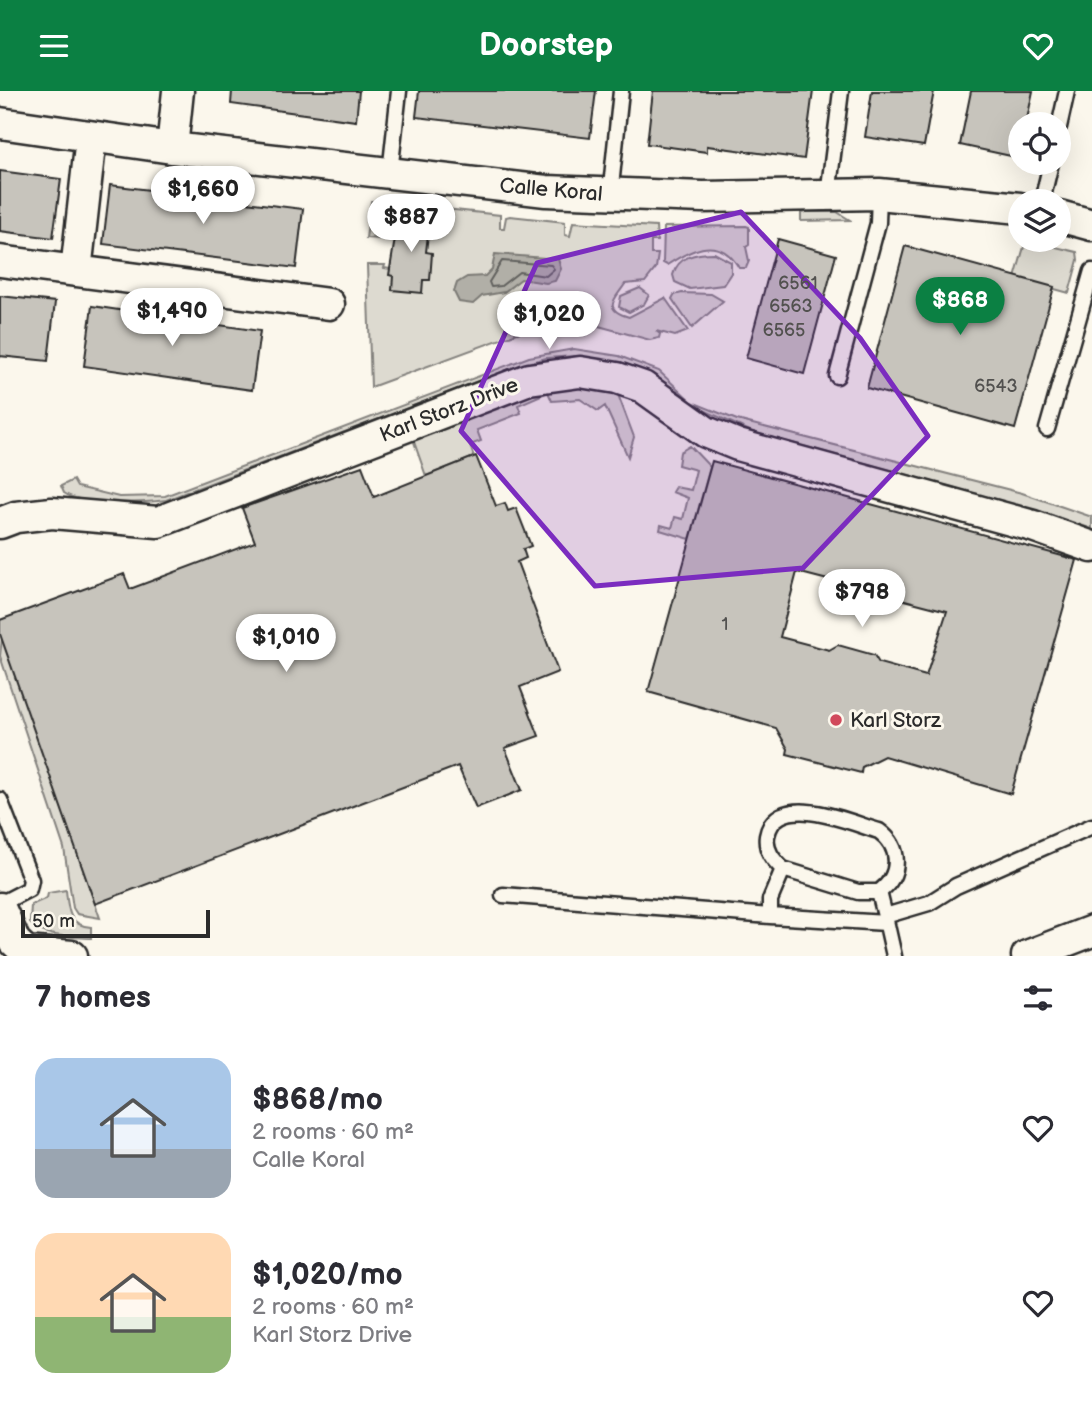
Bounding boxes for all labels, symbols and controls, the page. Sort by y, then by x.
text: Doorstep [479,26,613,65]
icon: menu [35,27,73,65]
icon: heart [1019,27,1057,65]
map controls [1008,112,1071,252]
button: locate [1008,112,1071,175]
pin: $1,660 [146,167,260,226]
street label: Calle Koral [499,173,603,207]
text: $1,660 [167,175,239,203]
button: layers [1008,189,1071,252]
pin: $887 [370,195,452,254]
text: $887 [383,203,439,231]
house number: 6561 [778,273,818,294]
pin: $868 [919,278,1001,337]
text: $868 [932,286,988,314]
pin: $1,490 [115,289,229,348]
pin: $1,020 [492,292,606,351]
house number: 6563 [769,296,813,317]
text: $1,490 [136,297,208,325]
text: $1,020 [513,300,585,328]
house number: 6565 [763,320,805,341]
street label: Karl Storz Drive [376,372,522,448]
house number: 6543 [974,376,1018,397]
pin: $798 [821,569,903,629]
text: $798 [834,578,890,606]
house number: 1 [722,614,728,635]
pin: $1,010 [229,615,343,674]
text: $1,010 [252,623,320,651]
place label: Karl Storz [850,708,942,733]
marker: Karl Storz [828,712,844,728]
scale bar [21,907,210,939]
text: 50 m [32,910,75,933]
icon: filters [1019,979,1057,1017]
text: 7 homes [35,980,151,1016]
text: $868/mo [252,1082,383,1118]
icon: home [91,1086,175,1170]
icon: heart [1019,1109,1057,1147]
text: 2 rooms · 60 m² [252,1118,414,1146]
text: Calle Koral [252,1146,365,1174]
text: $1,020/mo [252,1257,403,1293]
icon: home [91,1261,175,1345]
icon: heart [1019,1284,1057,1322]
text: 2 rooms · 60 m² [252,1293,414,1321]
text: Karl Storz Drive [252,1321,412,1349]

